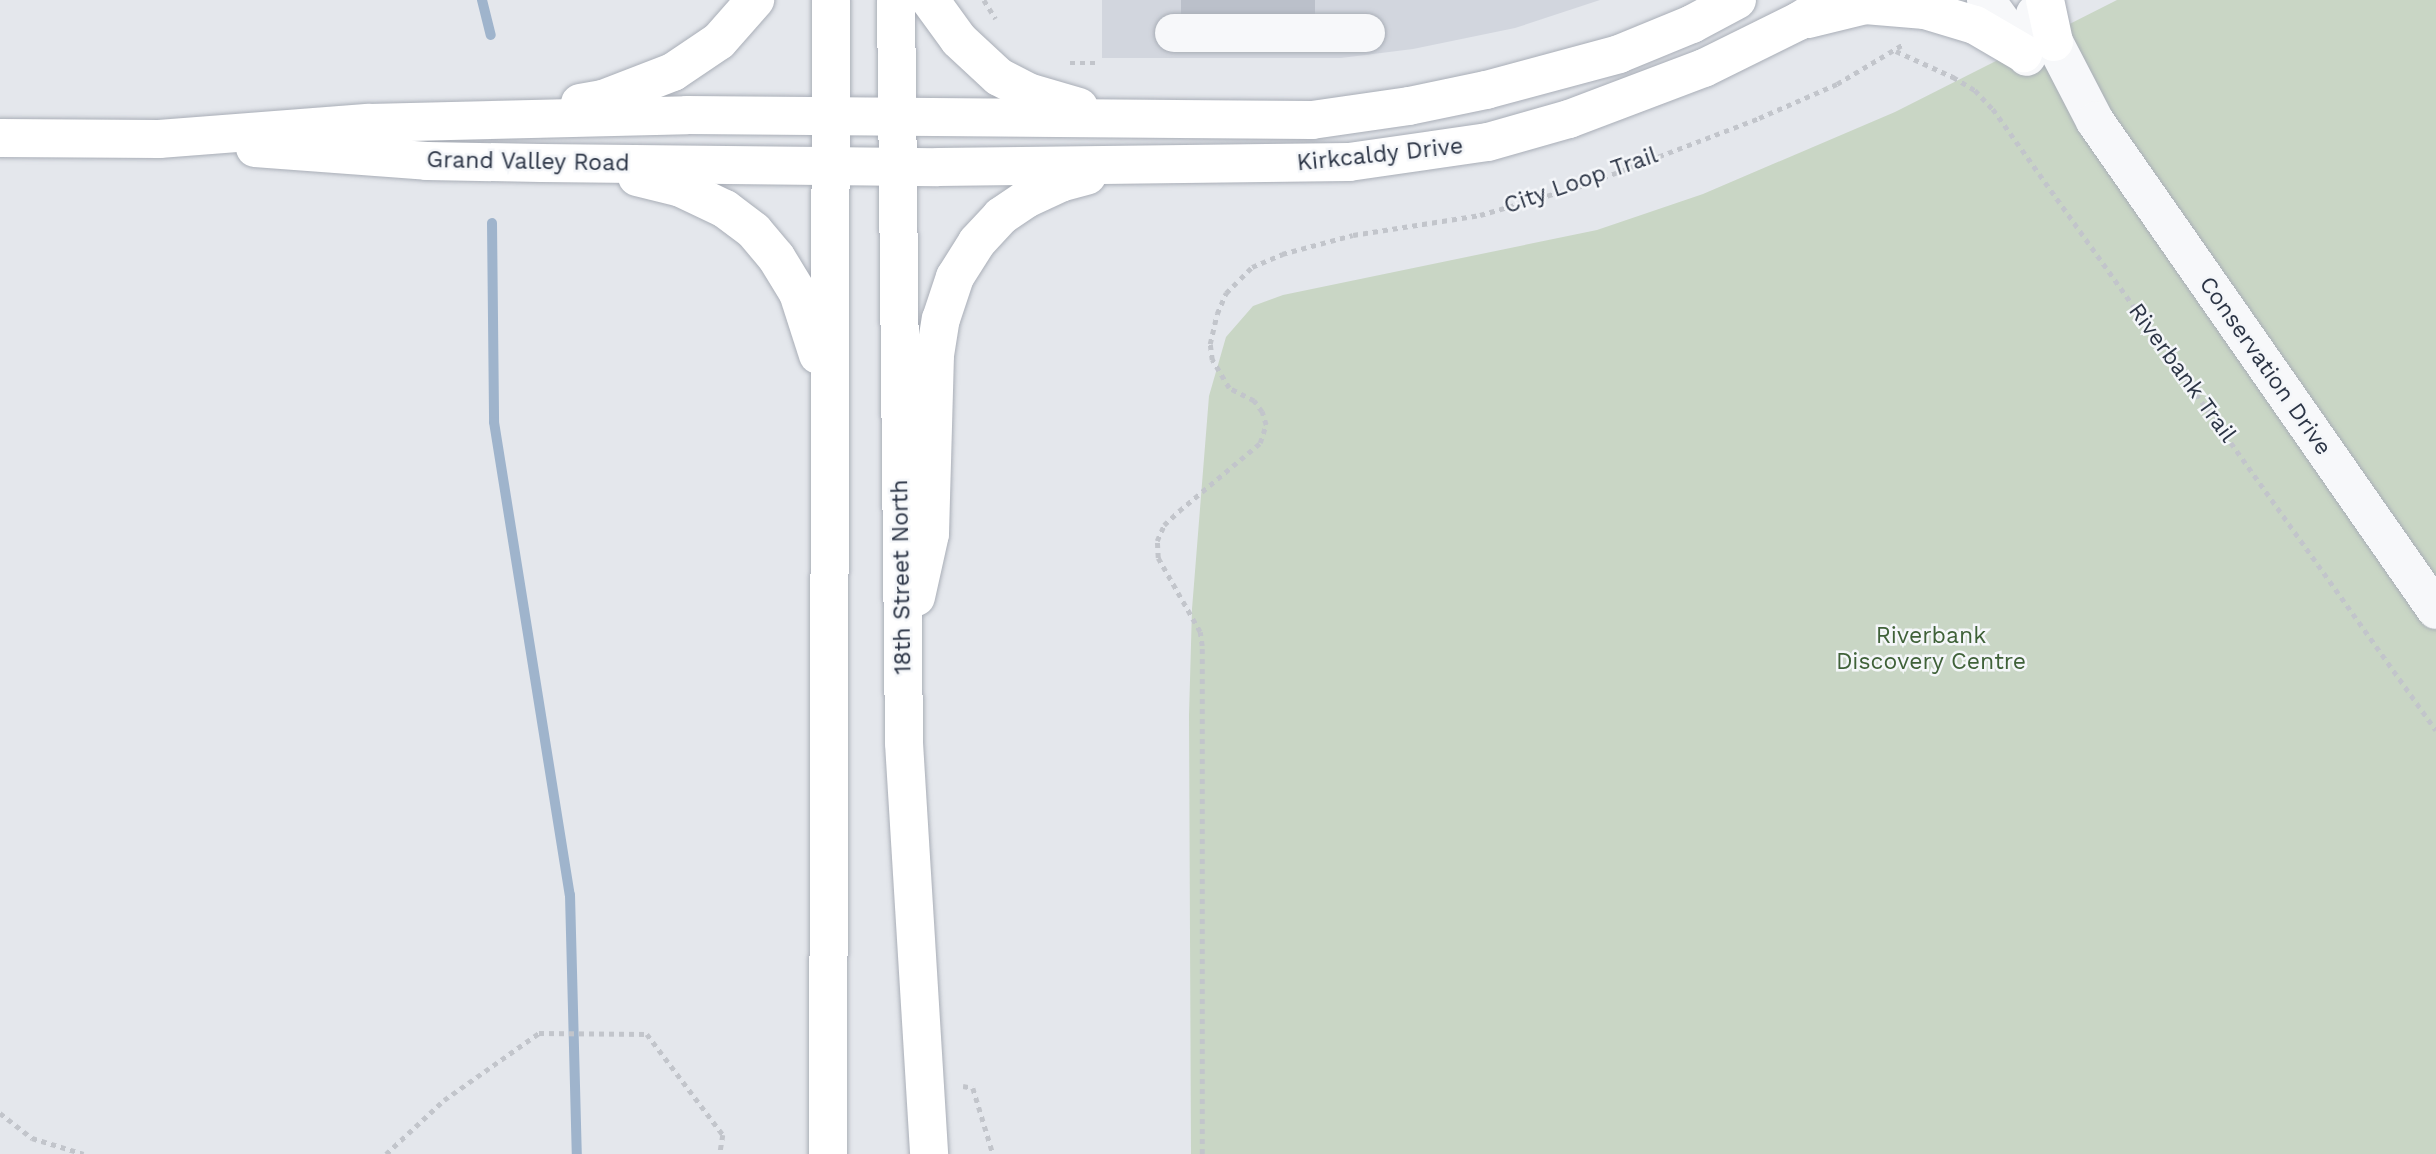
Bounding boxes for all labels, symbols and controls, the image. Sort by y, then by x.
street label: Kirkcaldy Drive [1295,133,1465,177]
street label: City Loop Trail [1500,142,1662,220]
street label: Grand Valley Road [426,146,630,178]
street label: Conservation Drive [2193,271,2337,461]
street label: Riverbank Trail [2122,298,2242,448]
street label: 18th Street North [887,479,917,675]
park label: Riverbank Discovery Centre [1836,622,2026,676]

